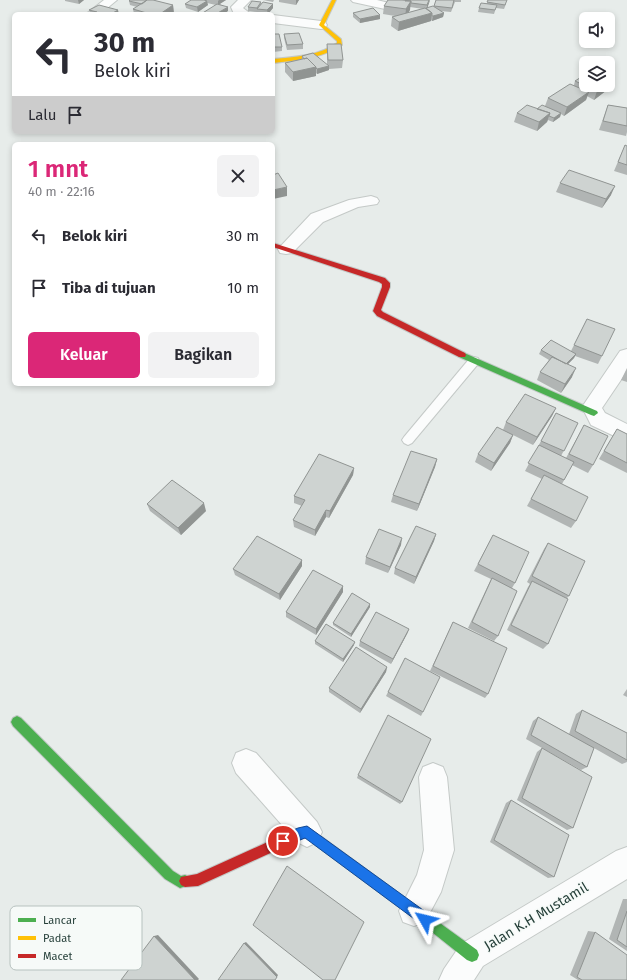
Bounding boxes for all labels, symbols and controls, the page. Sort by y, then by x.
map controls [579,12,615,92]
button: sound [579,12,615,48]
text: 30 m [94,26,155,59]
icon: left [28,28,80,80]
button: layers [579,56,615,92]
text: Belok kiri [94,60,171,82]
icon: arrive [64,104,86,126]
text: Lalu [28,106,56,124]
text: 1 mnt [28,155,88,183]
button: close [217,155,259,197]
text: 40 m · 22:16 [28,184,95,199]
icon: left [28,225,50,247]
text: Belok kiri [62,227,127,245]
text: 30 m [226,227,259,245]
icon: arrive [28,277,50,299]
text: Tiba di tujuan [62,279,156,297]
text: 10 m [227,279,259,297]
button: Keluar [28,332,140,378]
button: Bagikan [148,332,259,378]
pin [266,824,300,858]
icon: arrive [272,830,294,852]
street label: Jalan K.H Mustamil [481,879,591,954]
position arrow [404,899,446,941]
legend [10,906,142,970]
text: Lancar [43,914,77,927]
text: Padat [43,932,71,945]
text: Macet [43,950,73,963]

